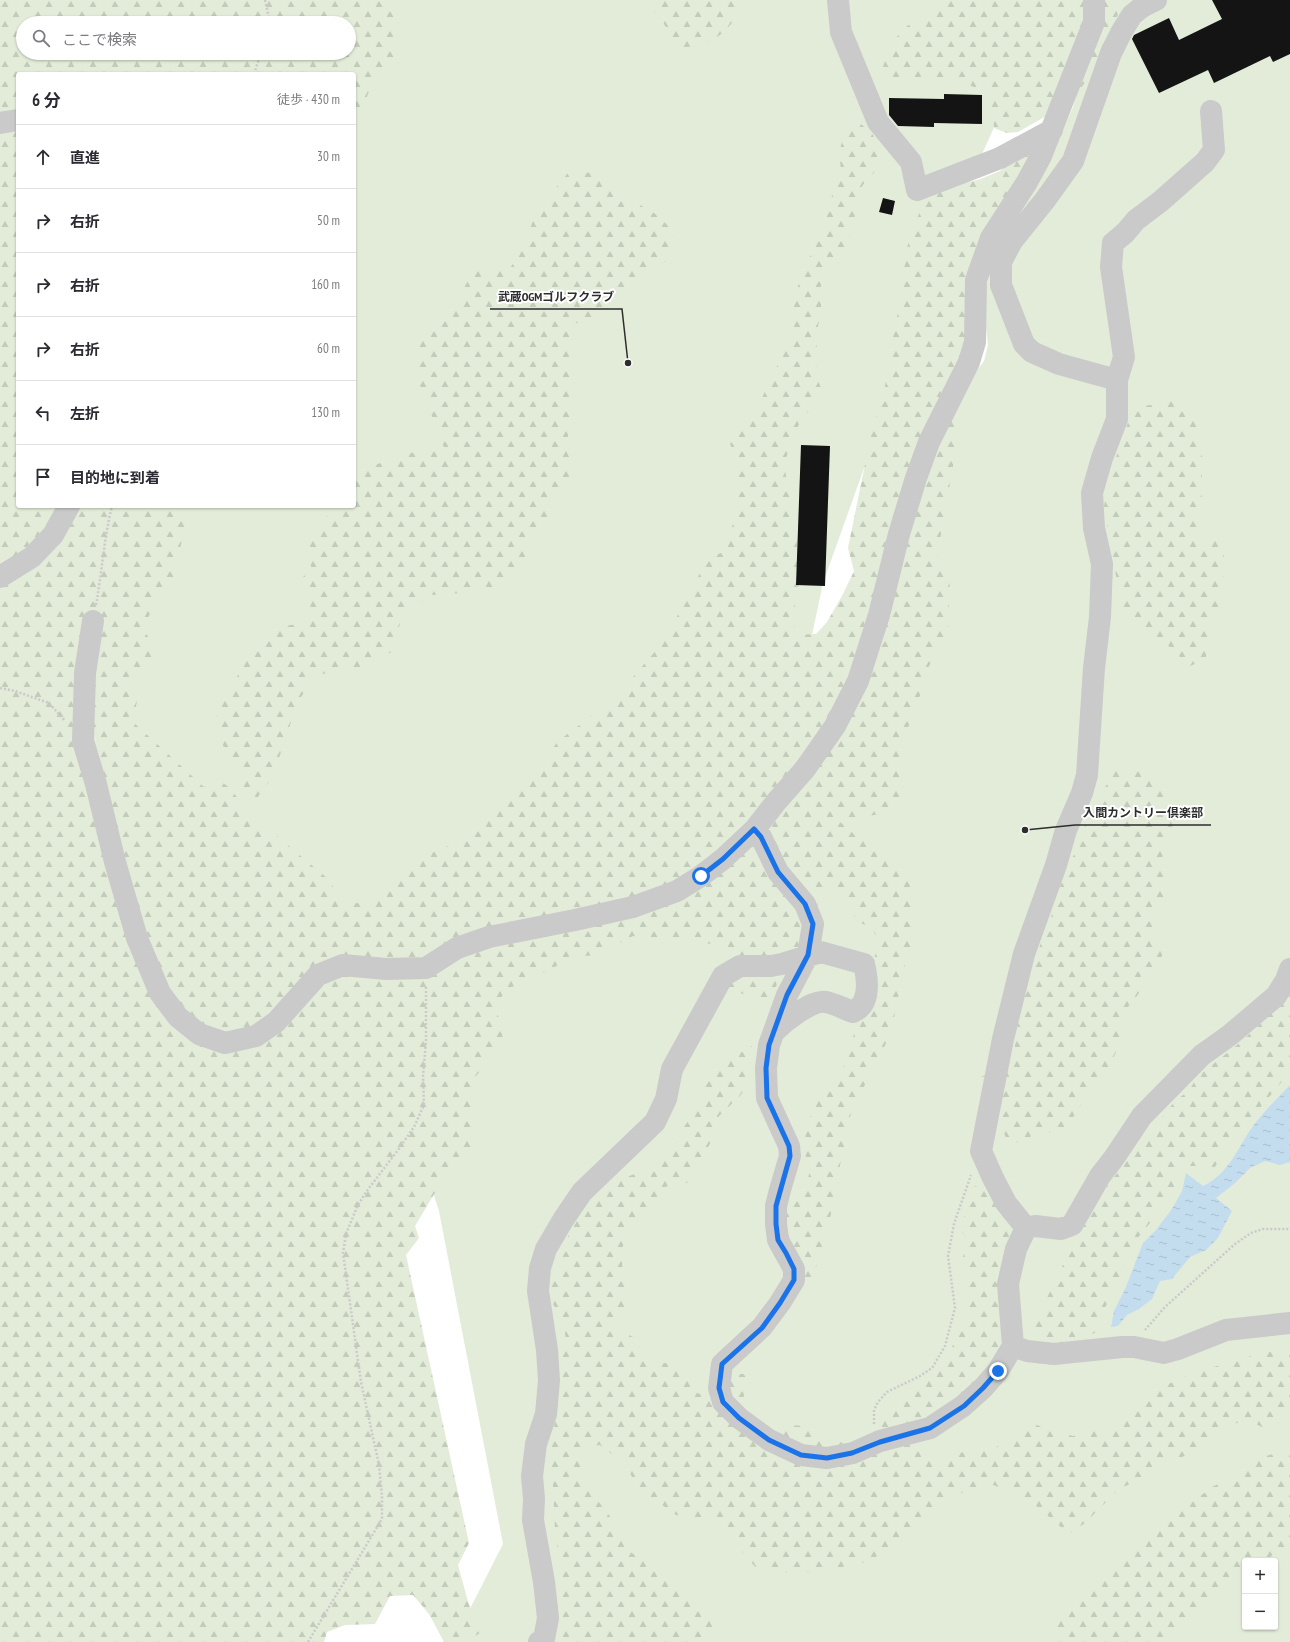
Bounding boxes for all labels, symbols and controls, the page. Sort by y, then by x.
search box [16,16,356,60]
icon: search [30,27,52,49]
text: ここで検索 [62,30,137,49]
text: 6 分 [32,89,61,111]
text: 徒歩 · 430 m [277,91,340,108]
icon: ahead [32,146,54,168]
text: 直進 [70,148,100,167]
text: 30 m [317,148,340,165]
icon: right [32,210,54,232]
text: 右折 [70,212,100,231]
text: 50 m [317,212,340,229]
icon: right [32,274,54,296]
text: 右折 [70,276,100,295]
text: 160 m [311,276,340,293]
callout: 武蔵OGMゴルフクラブ [490,285,622,309]
text: 武蔵OGMゴルフクラブ [498,289,614,304]
icon: right [32,338,54,360]
text: 右折 [70,340,100,359]
text: 60 m [317,340,340,357]
icon: left [32,402,54,424]
text: 左折 [70,404,100,423]
text: 130 m [311,404,340,421]
icon: arrive [32,466,54,488]
text: 目的地に到着 [70,468,160,487]
callout: 入間カントリー倶楽部 [1075,801,1211,825]
text: 入間カントリー倶楽部 [1083,805,1203,820]
route start [692,867,710,885]
route end [989,1362,1007,1380]
map controls [1242,1558,1278,1630]
button: + [1242,1558,1278,1594]
button: − [1242,1594,1278,1630]

